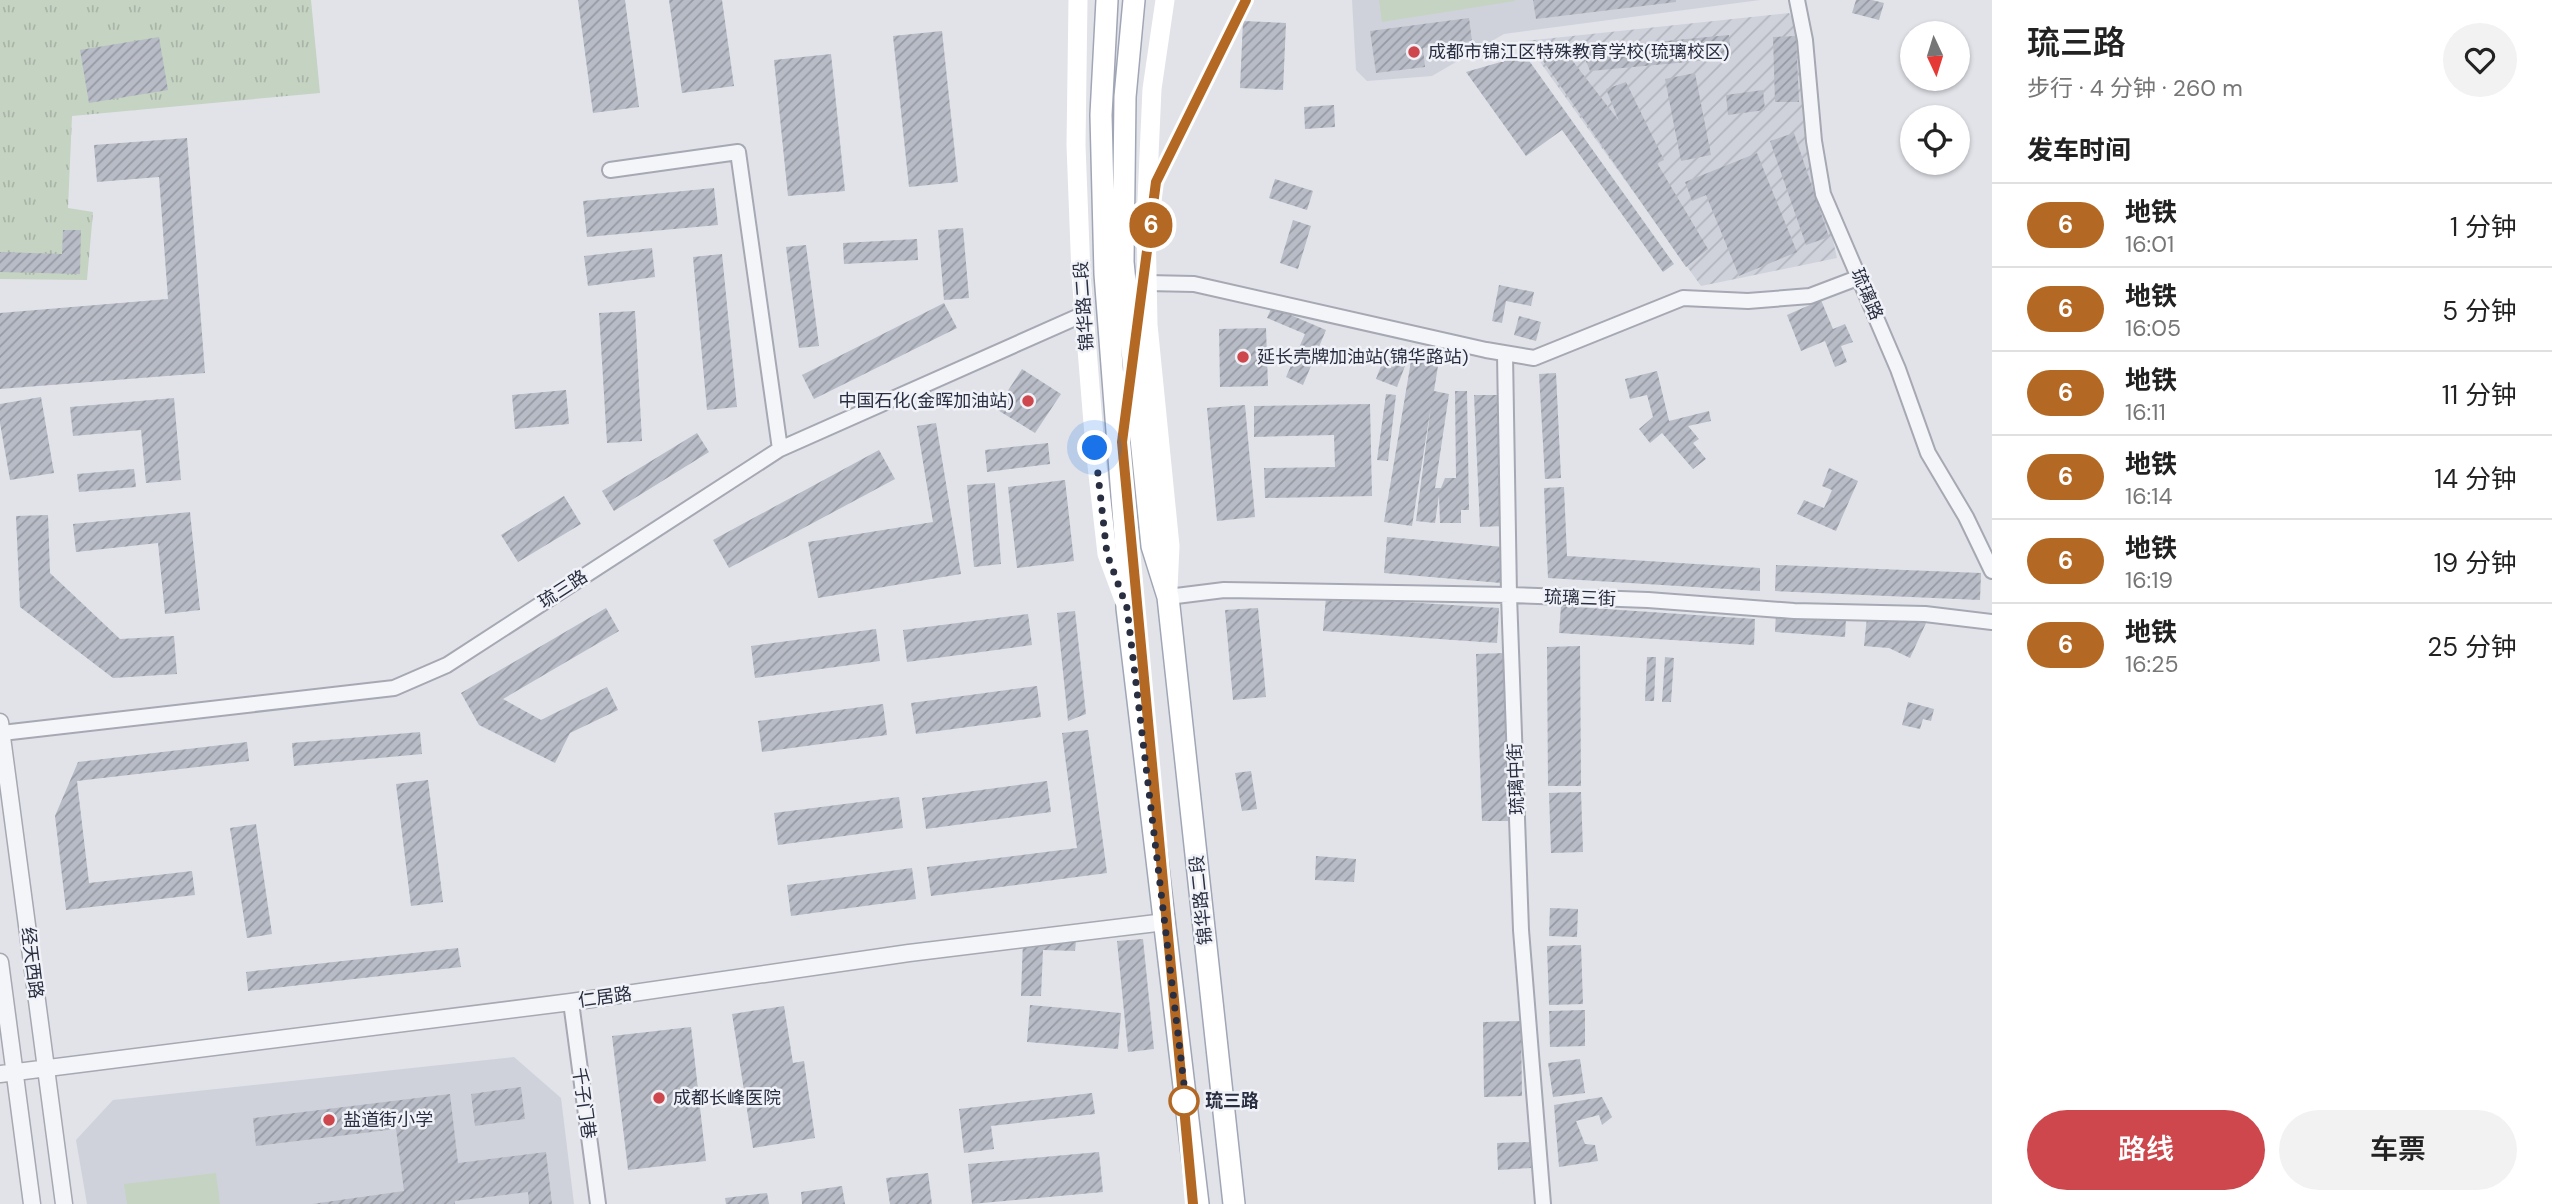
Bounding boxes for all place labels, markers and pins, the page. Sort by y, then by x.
place label: 成都市锦江区特殊教育学校(琉璃校区) [1428,40,1729,64]
marker: 成都市锦江区特殊教育学校(琉璃校区) [1406,44,1422,60]
place label: 延长壳牌加油站(锦华路站) [1257,345,1468,369]
marker: 延长壳牌加油站(锦华路站) [1235,349,1251,365]
place label: 中国石化(金晖加油站) [839,389,1014,413]
marker: 中国石化(金晖加油站) [1020,393,1036,409]
place label: 成都长峰医院 [673,1086,781,1110]
marker: 琉三路 [1169,1086,1199,1116]
place label: 琉三路 [1205,1089,1259,1113]
marker: 成都长峰医院 [651,1090,667,1106]
place label: 盐道街小学 [343,1108,433,1132]
marker: 盐道街小学 [321,1112,337,1128]

